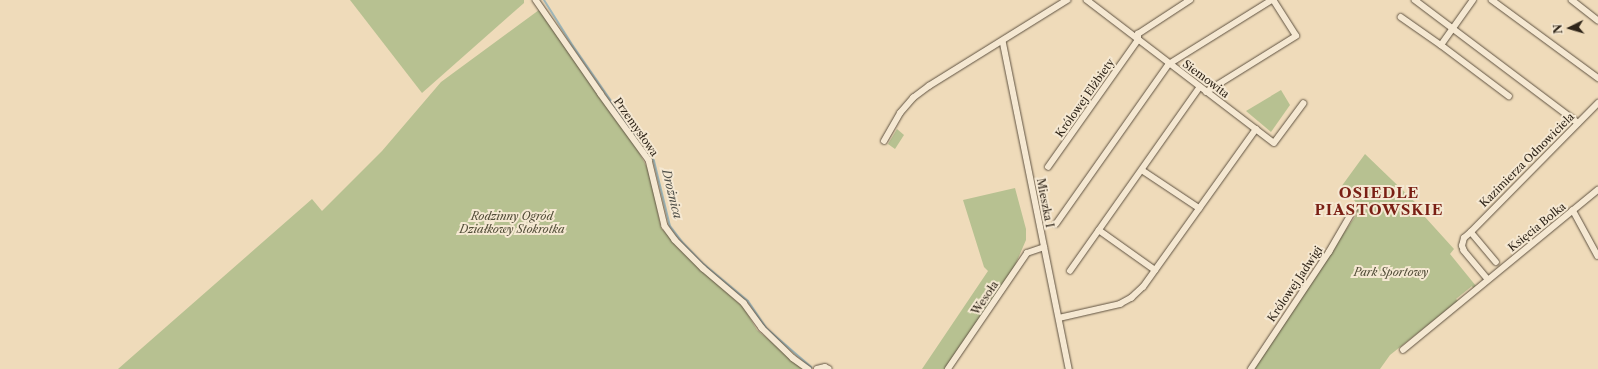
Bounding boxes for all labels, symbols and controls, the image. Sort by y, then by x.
north arrow [1550,8,1590,48]
text: N [1551,24,1565,34]
street label: Królowej Elżbiety [1053,56,1117,140]
street label: Siemowita [1180,57,1232,101]
street label: Przemysłowa [611,95,661,159]
street label: Kazimierza Odnowiciela [1477,110,1577,210]
water label: Drożnica [659,168,685,220]
street label: Mieszka I [1034,177,1056,229]
district label: OSIEDLE PIASTOWSKIE [1314,183,1444,218]
street label: Księcia Bolka [1506,200,1568,254]
park label: Rodzinny Ogród Działkowy Stokrotka [459,210,565,236]
street label: Królowej Jadwigi [1265,244,1325,324]
park label: Park Sportowy [1354,265,1428,279]
street label: Wesoła [969,279,1001,317]

